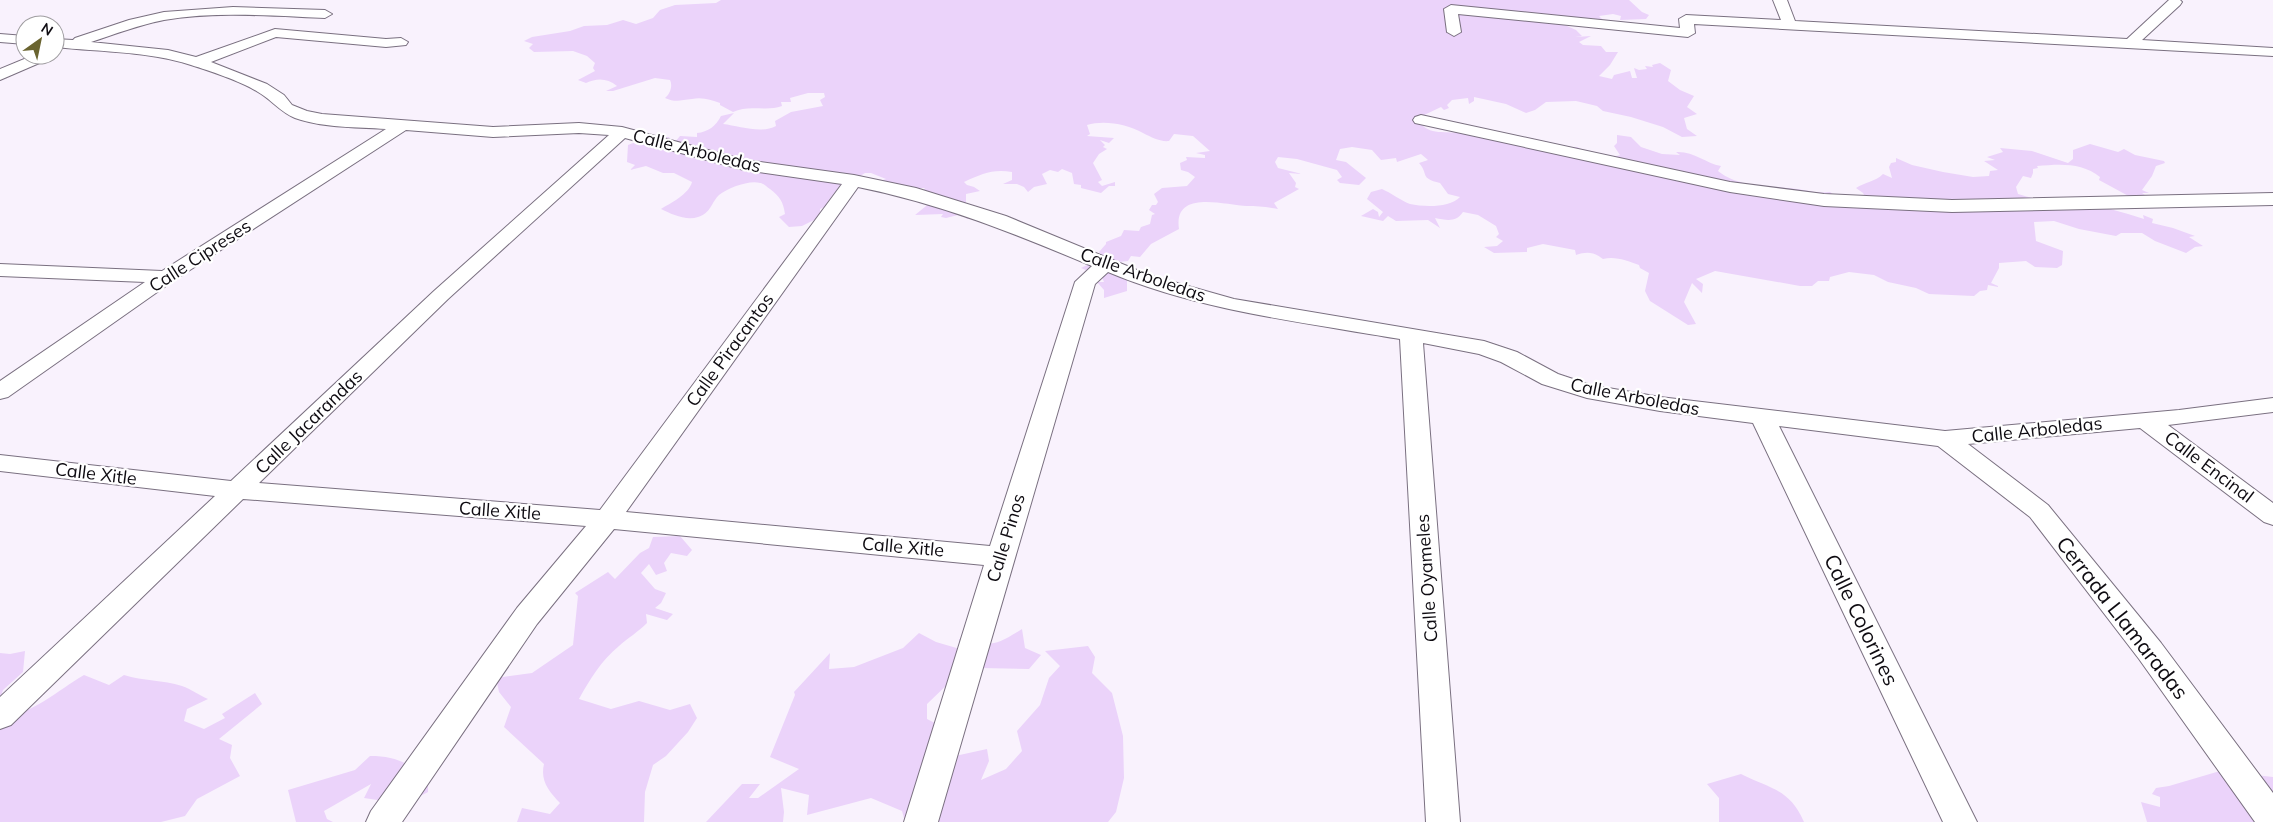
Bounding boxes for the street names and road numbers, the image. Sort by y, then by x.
street label: Calle Arboledas [631,123,764,178]
street label: Calle Cipreses [144,214,255,297]
street label: Calle Arboledas [1077,242,1209,307]
street label: Calle Piracantos [681,288,779,411]
street label: Calle Jacarandas [250,365,367,479]
street label: Calle Arboledas [1568,373,1702,420]
street label: Calle Arboledas [1970,411,2104,448]
street label: Calle Encinal [2160,426,2258,508]
street label: Calle Xitle [54,457,138,490]
street label: Calle Pinos [981,491,1030,585]
street label: Calle Xitle [458,496,542,525]
street label: Calle Oyameles [1411,513,1442,643]
street label: Calle Xitle [861,531,945,562]
street label: Cerrada Llamaradas [2051,531,2194,704]
street label: Calle Colorines [1819,550,1905,689]

